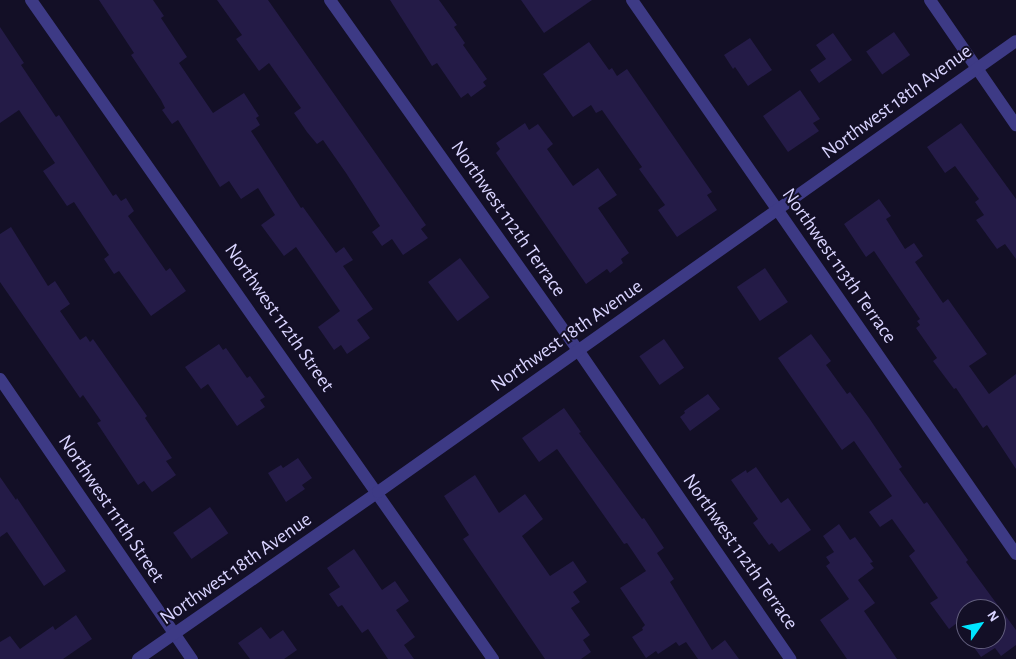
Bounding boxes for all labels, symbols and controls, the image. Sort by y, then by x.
street label: Northwest 18th Avenue [817,39,977,165]
street label: Northwest 112th Terrace [445,136,571,302]
street label: Northwest 113th Terrace [776,184,902,348]
street label: Northwest 112th Street [219,239,339,397]
street label: Northwest 18th Avenue [486,275,648,397]
street label: Northwest 111th Street [53,431,169,587]
street label: Northwest 112th Terrace [677,469,803,635]
street label: Northwest 18th Avenue [155,508,317,630]
north arrow [956,599,1006,649]
text: N [984,608,1001,624]

